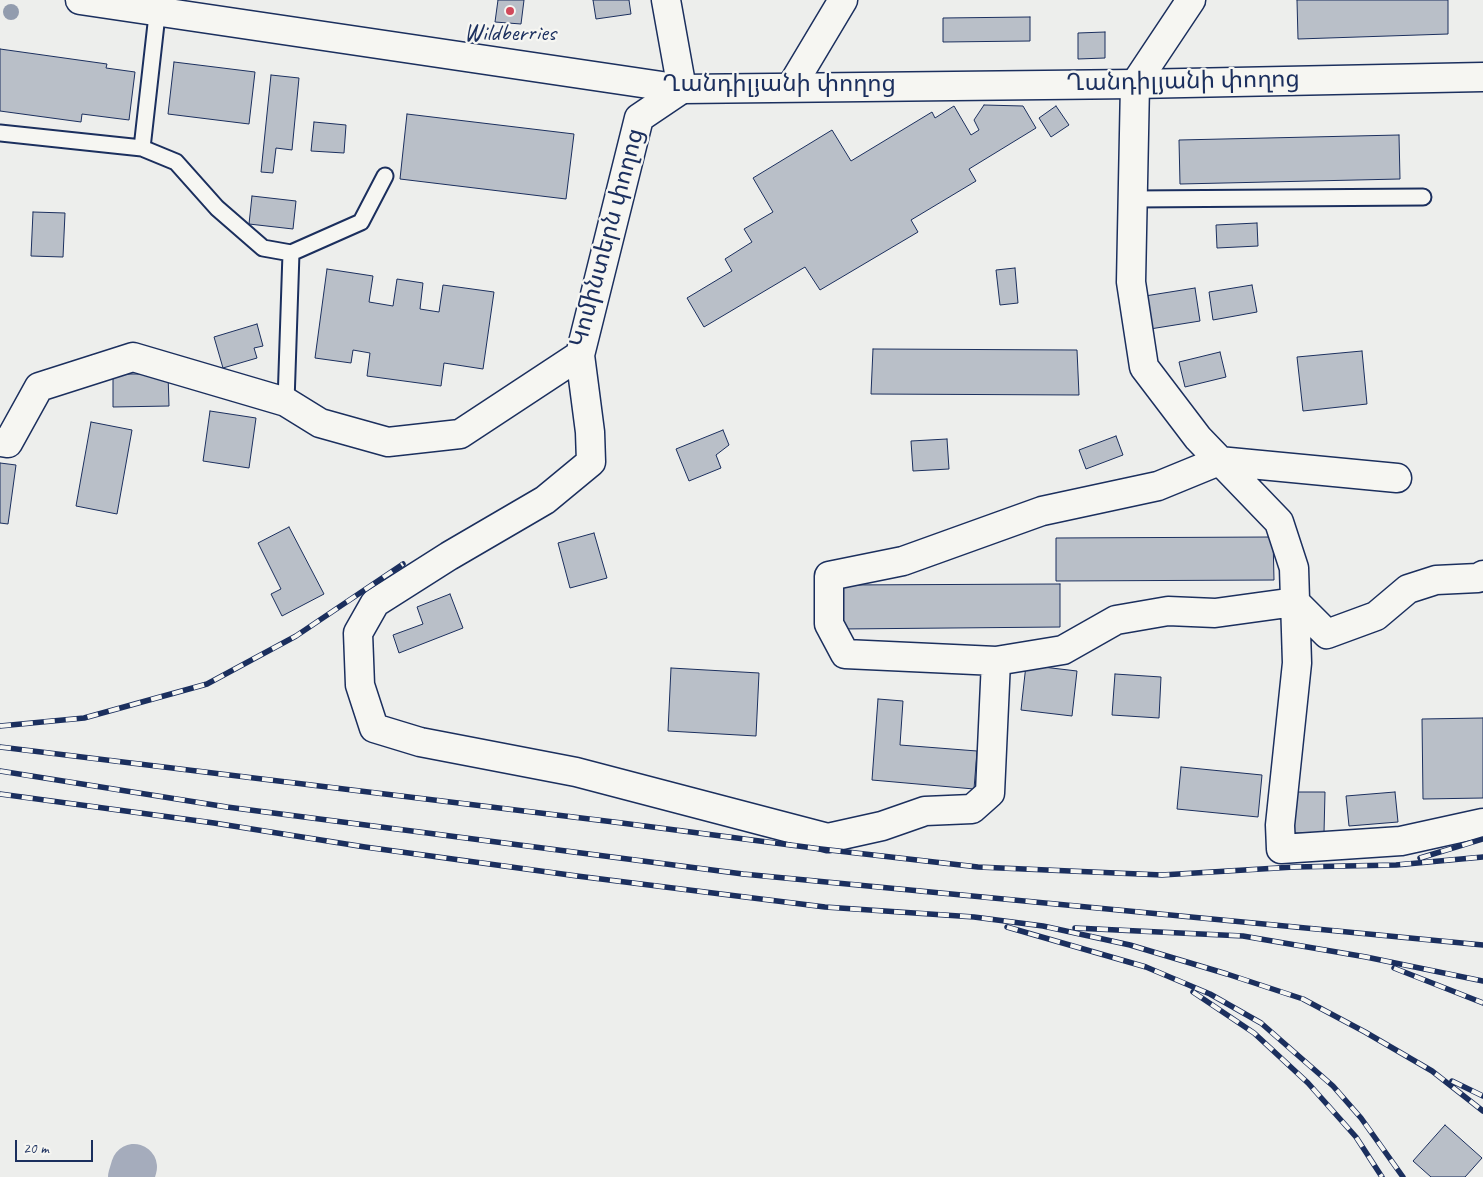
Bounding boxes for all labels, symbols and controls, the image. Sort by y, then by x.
marker: Wildberries [504,5,516,17]
place label: Wildberries [464,20,556,48]
street label: Ղանդիլյանի փողոց [1066,66,1300,98]
street label: Ղանդիլյանի փողոց [662,71,896,99]
street label: Կոմինտերն փողոց [565,126,651,350]
scale bar [18,1130,95,1162]
text: 20 m [23,1139,49,1158]

